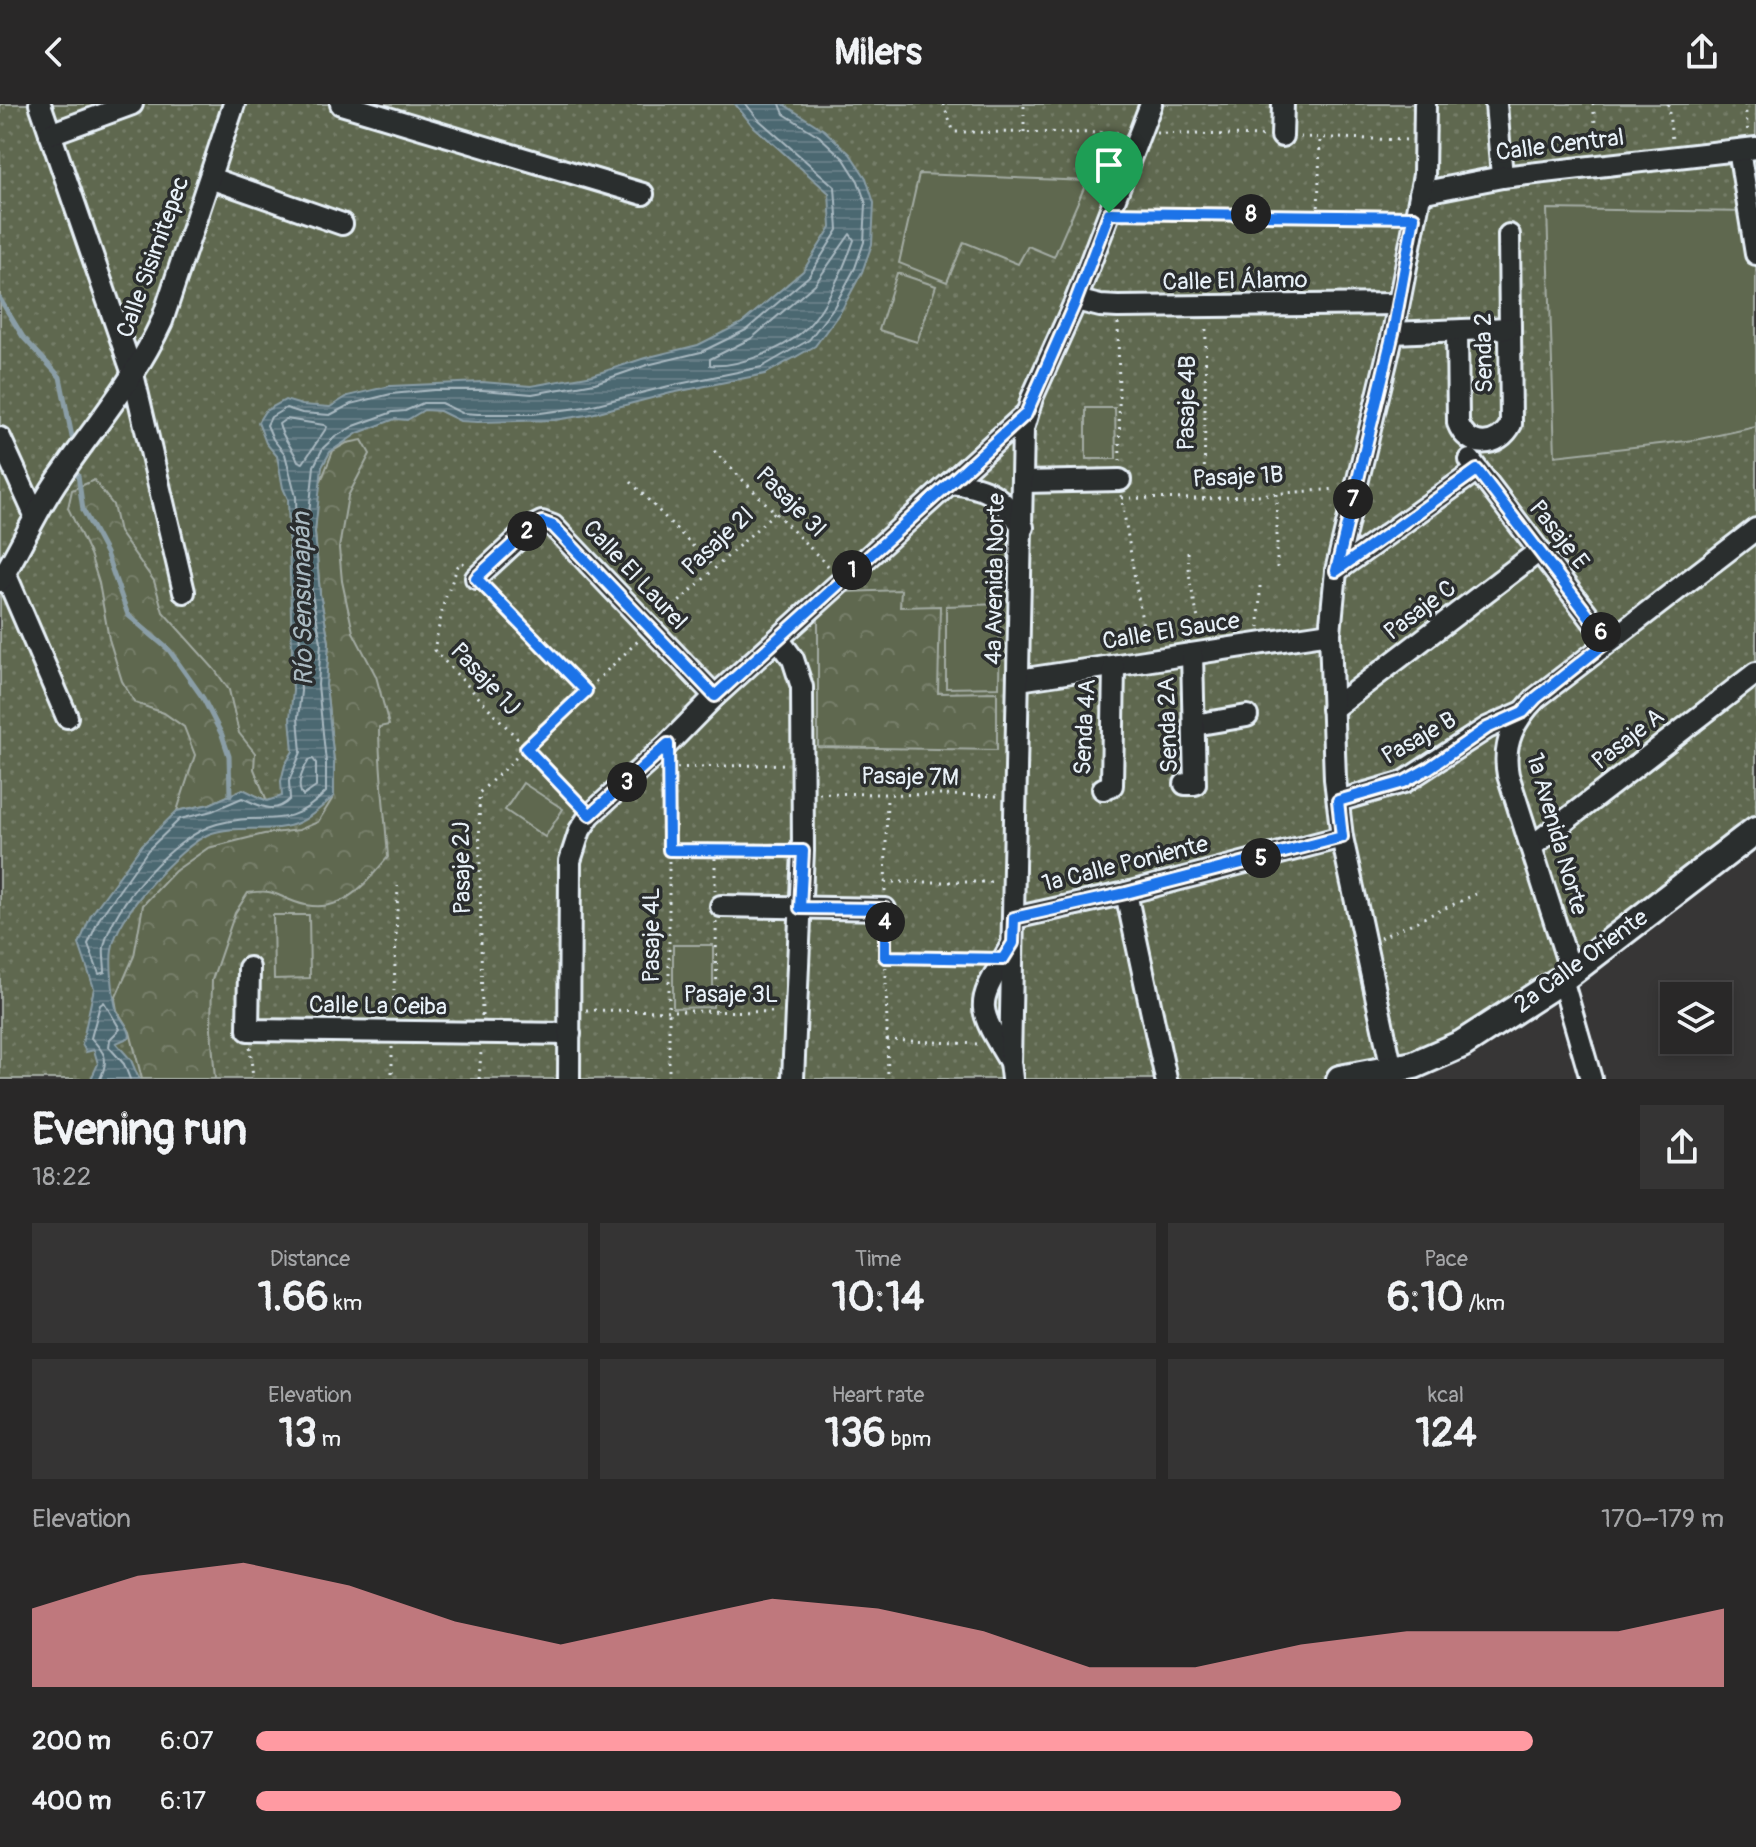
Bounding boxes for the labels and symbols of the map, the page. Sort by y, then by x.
street label: Calle Central [1494,123,1626,167]
pin [1075,131,1143,213]
street label: Calle Sisimitepec [110,172,196,342]
pin: 8 [1231,194,1271,234]
street label: Calle El Álamo [1162,265,1308,297]
street label: Senda 2 [1469,313,1499,393]
street label: Pasaje 4B [1172,355,1202,451]
street label: Pasaje 1B [1192,460,1284,494]
street label: Pasaje 3I [750,461,832,543]
pin: 7 [1333,479,1373,519]
street label: 4a Avenida Norte [979,493,1011,665]
street label: Pasaje E [1523,494,1595,576]
street label: Pasaje 2I [676,500,760,582]
water label: Río Sensunapán [285,511,321,686]
pin: 2 [507,511,547,551]
street label: Calle El Laurel [577,514,693,636]
pin: 1 [832,550,872,590]
street label: Pasaje C [1378,574,1462,646]
street label: Calle El Sauce [1100,606,1242,656]
pin: 6 [1581,612,1621,652]
street label: Pasaje 1J [444,637,526,721]
street label: Senda 2A [1152,676,1184,774]
street label: Senda 4A [1068,678,1102,776]
street label: Pasaje A [1586,702,1670,776]
street label: Pasaje B [1376,705,1462,771]
street label: 1a Avenida Norte [1520,750,1594,919]
pin: 3 [607,762,647,802]
street label: Pasaje 7M [861,762,959,792]
street label: Pasaje 2J [447,821,477,915]
street label: 1a Calle Poniente [1039,829,1211,899]
pin: 5 [1241,838,1281,878]
street label: Pasaje 4L [637,887,666,983]
pin: 4 [865,902,905,942]
street label: 2a Calle Oriente [1508,903,1654,1019]
street label: Pasaje 3L [684,980,778,1009]
street label: Calle La Ceiba [309,990,447,1022]

